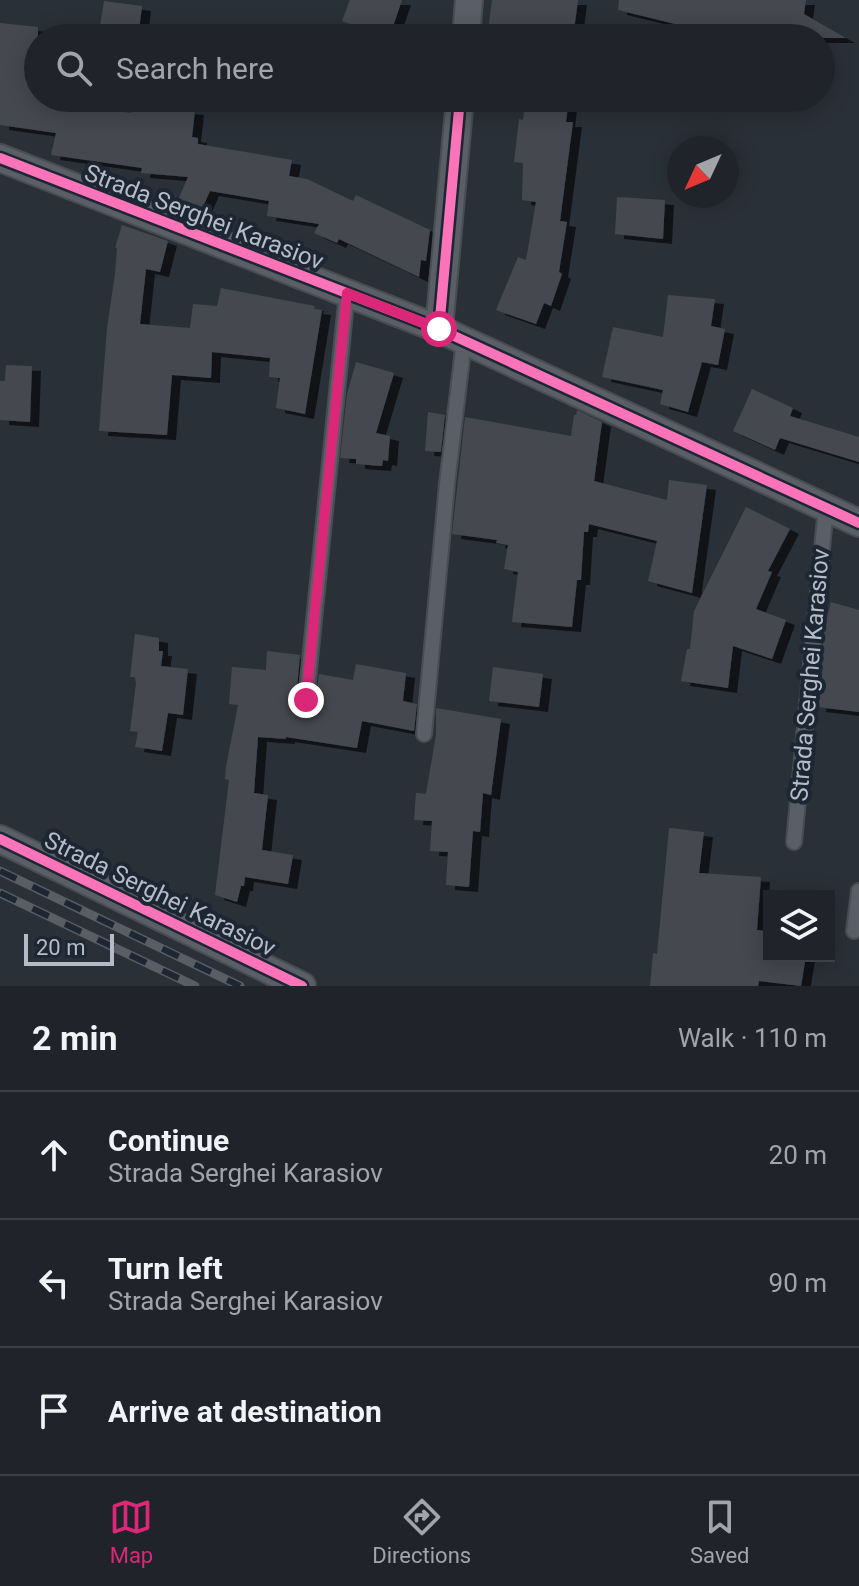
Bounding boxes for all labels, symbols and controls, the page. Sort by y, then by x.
search box [24,24,835,112]
icon: search [52,46,96,90]
text: Search here [116,51,274,86]
north arrow [667,136,739,208]
street label: Strada Serghei Karasiov [81,158,328,276]
route start [421,311,457,347]
street label: Strada Serghei Karasiov [785,547,835,803]
route end [288,682,324,718]
street label: Strada Serghei Karasiov [40,826,280,962]
map controls [763,890,835,962]
button: layers [763,890,835,962]
scale bar [24,930,114,966]
text: 20 m [36,935,85,960]
text: 2 min [32,1018,117,1058]
text: Walk · 110 m [678,1023,827,1053]
text: Continue [108,1123,229,1158]
icon: ahead [32,1133,76,1177]
text: 20 m [769,1140,827,1170]
text: Strada Serghei Karasiov [108,1158,383,1188]
text: Turn left [108,1251,223,1286]
icon: left [32,1261,76,1305]
text: 90 m [769,1268,827,1298]
text: Strada Serghei Karasiov [108,1286,383,1316]
icon: arrive [32,1389,76,1433]
text: Arrive at destination [108,1394,382,1429]
tab: Map [109,1495,153,1568]
tab: Directions [372,1495,471,1568]
tab: Saved [690,1495,750,1568]

